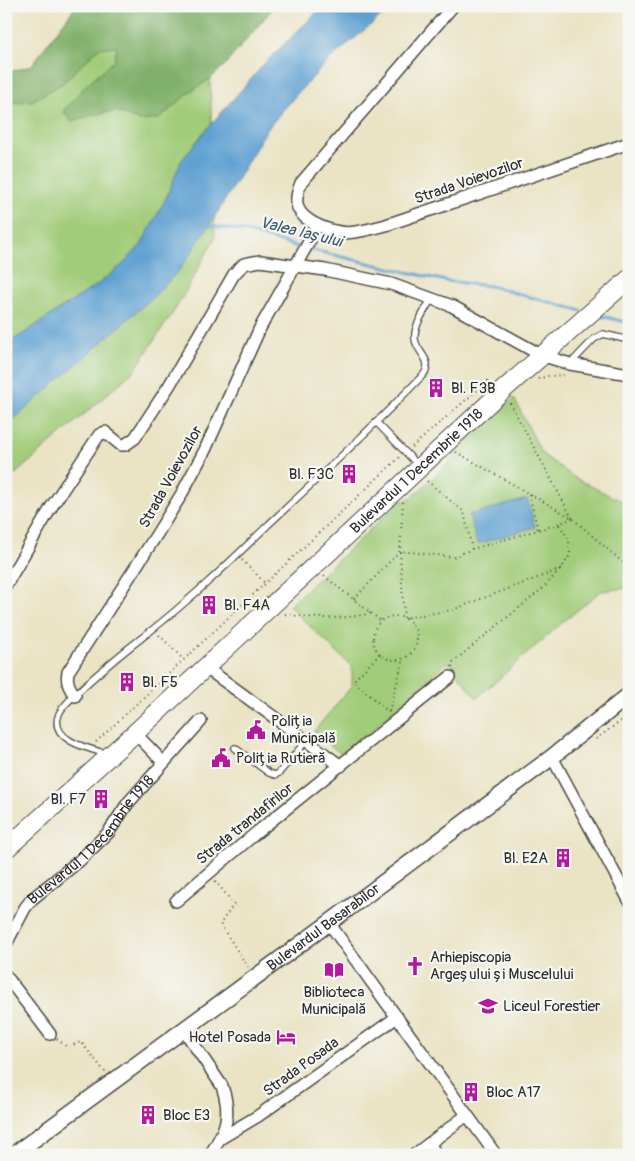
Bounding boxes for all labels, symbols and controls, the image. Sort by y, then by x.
street label: Strada Voievozilor [412,153,527,209]
water label: Valea Iașului [258,212,346,252]
building icon: Bl. F3B [425,377,447,399]
place label: Bl. F3B [451,379,496,398]
street label: Bulevardul 1 Decembrie 1918 [346,404,487,537]
street label: Strada Voievozilor [135,422,207,531]
building icon: Bl. F3C [338,463,360,485]
place label: Bl. F3C [289,465,334,484]
building icon: Bl. F4A [198,594,220,616]
place label: Bl. F4A [224,596,270,615]
building icon: Bl. F5 [116,671,138,693]
place label: Bl. F5 [142,673,178,692]
place label: Poliția Municipală [271,712,336,748]
public building icon: Poliția Municipală [245,719,267,741]
public building icon: Poliția Rutieră [210,747,232,769]
place label: Poliția Rutieră [236,749,326,768]
street label: Bulevardul 1 Decembrie 1918 [23,771,158,909]
street label: Strada trandafirilor [193,779,298,869]
building icon: Bl. F7 [90,788,112,810]
place label: Bl. F7 [50,790,86,809]
building icon: Bl. E2A [552,847,574,869]
place label: Bl. E2A [503,849,548,868]
street label: Bulevardul Basarabilor [263,879,384,975]
place label: Arhiepiscopia Argeșului și Muscelului [430,948,574,984]
church icon: Arhiepiscopia Argeșului și Muscelului [404,955,426,977]
library icon: Biblioteca Municipală [323,959,345,981]
place label: Biblioteca Municipală [301,983,367,1019]
school or university icon: Liceul Forestier [477,995,499,1017]
place label: Liceul Forestier [503,997,601,1016]
hotel icon: Hotel Posada [275,1026,297,1048]
place label: Hotel Posada [189,1028,271,1047]
street label: Strada Posada [259,1033,343,1101]
building icon: Bloc A17 [460,1081,482,1103]
place label: Bloc A17 [486,1083,541,1102]
building icon: Bloc E3 [137,1104,159,1126]
place label: Bloc E3 [163,1106,210,1125]

